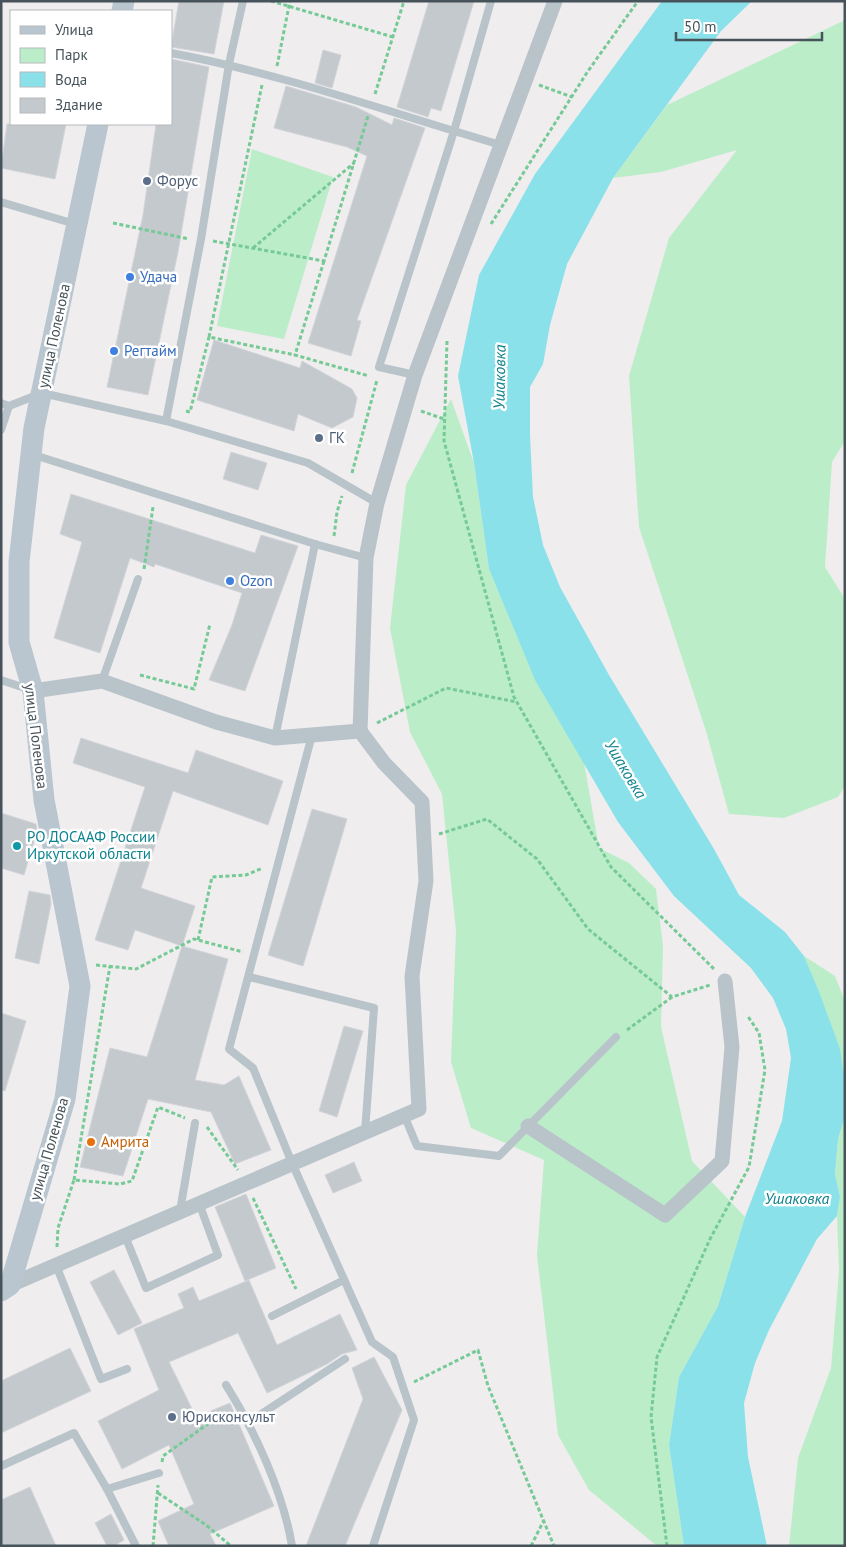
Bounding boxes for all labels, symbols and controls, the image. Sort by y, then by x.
legend [10,10,172,125]
scale bar [676,10,822,42]
text: 50 m [684,17,717,36]
text: Улица [55,20,93,39]
text: Парк [55,45,88,64]
text: Вода [55,70,87,89]
text: Здание [55,95,103,114]
place label: Форус [157,171,199,190]
marker: Форус [141,175,153,187]
place label: Удача [140,267,177,286]
marker: Удача [124,271,136,283]
street label: улица Поленова [33,282,74,390]
place label: Регтайм [124,341,177,360]
water label: Ушаковка [488,344,510,410]
marker: Регтайм [108,345,120,357]
place label: ГК [329,428,345,447]
marker: ГК [313,432,325,444]
place label: Ozon [240,571,273,590]
marker: Ozon [224,575,236,587]
street label: улица Поленова [21,682,52,790]
water label: Ушаковка [601,736,651,802]
place label: РО ДОСААФ России Иркутской области [27,827,155,863]
marker: РО ДОСААФ России Иркутской области [11,840,23,852]
street label: улица Поленова [25,1095,72,1203]
place label: Амрита [101,1132,149,1151]
marker: Амрита [85,1136,97,1148]
water label: Ушаковка [765,1188,830,1208]
place label: Юрисконсульт [182,1407,275,1426]
marker: Юрисконсульт [166,1411,178,1423]

